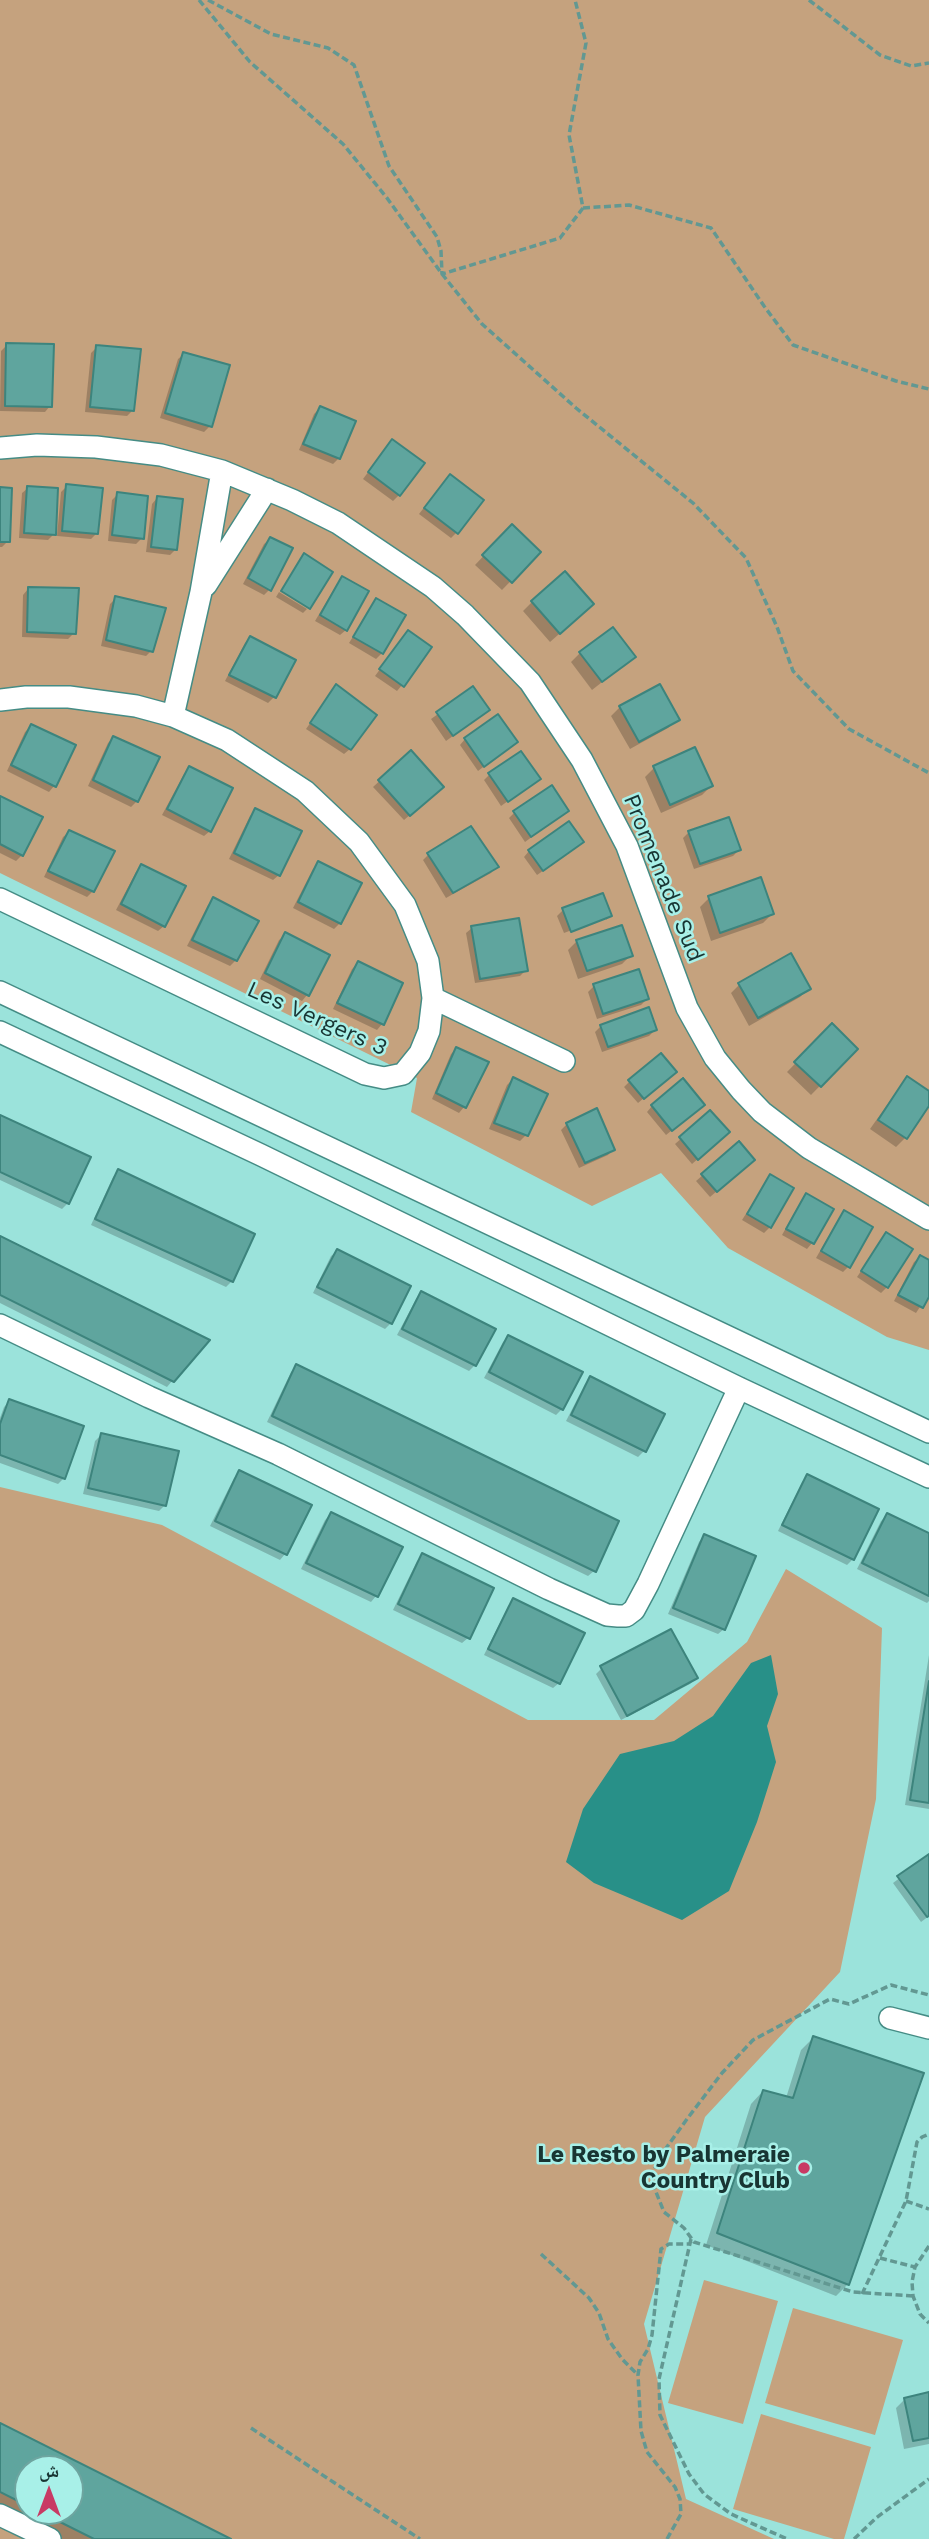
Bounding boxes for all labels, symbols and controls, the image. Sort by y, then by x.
street label: Promenade Sud [617,790,709,966]
street label: Les Vergers 3 [243,976,391,1062]
place label: Le Resto by Palmeraie Country Club [537,2141,790,2195]
marker: Le Resto by Palmeraie Country Club [796,2160,812,2176]
north arrow [14,2455,84,2525]
text: ش [39,2459,59,2482]

